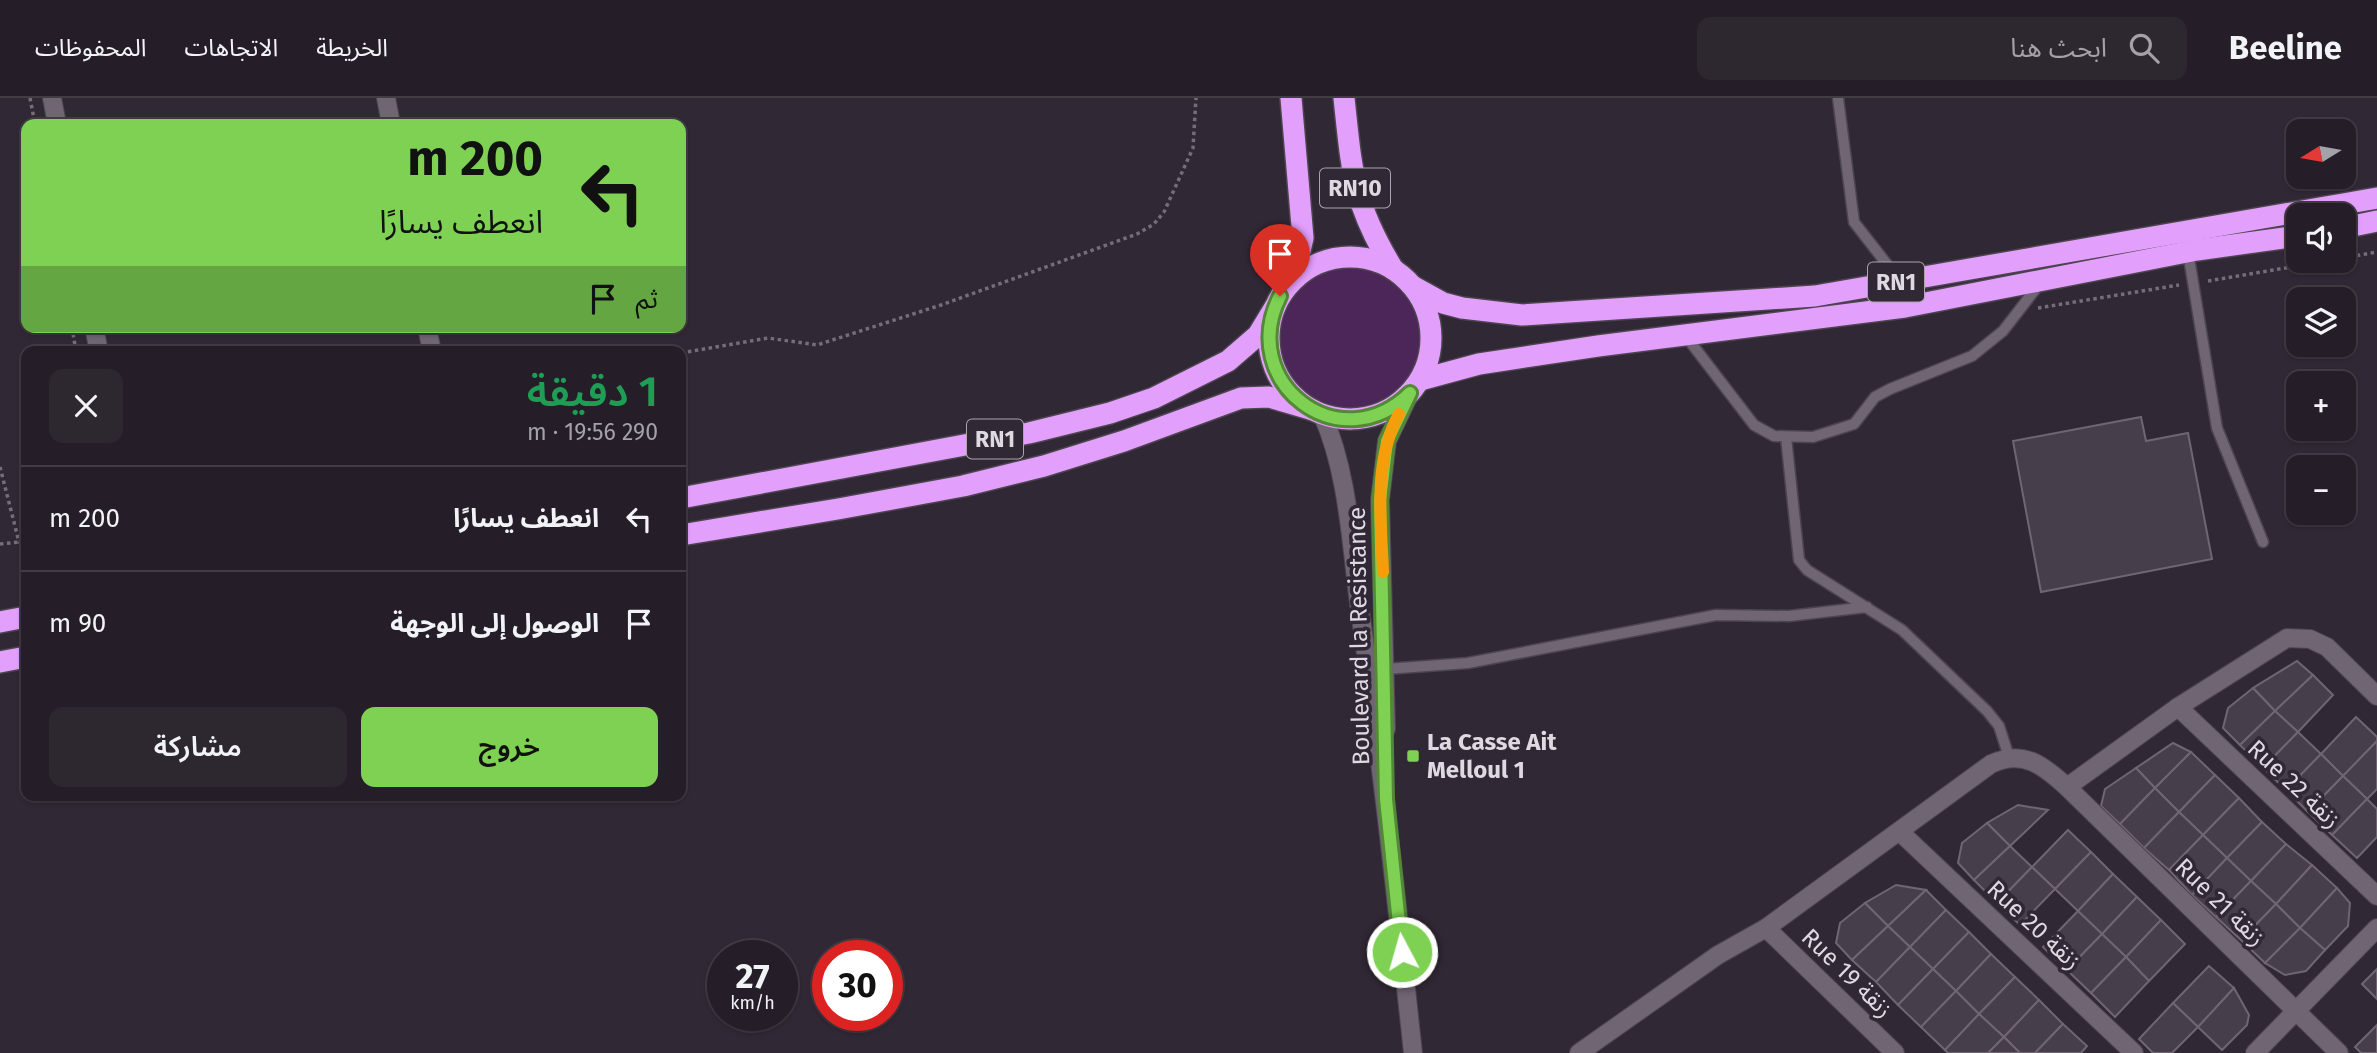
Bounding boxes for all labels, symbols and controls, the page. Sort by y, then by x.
search box [1697,17,2187,80]
text: Beeline [2229,28,2342,68]
icon: search [2125,29,2163,67]
text: ابحث هنا [2010,33,2107,64]
text: المحفوظات [35,34,146,62]
text: الاتجاهات [184,34,278,62]
text: الخريطة [316,34,388,62]
north arrow [2286,119,2356,189]
map controls [2286,119,2356,525]
text: 200 m [407,129,543,188]
icon: left [567,147,658,238]
road number: RN10 [1320,169,1390,208]
text: انعطف يسارًا [379,203,543,241]
button: sound [2286,203,2356,273]
pin [1250,224,1310,296]
icon: arrive [1261,235,1299,273]
road number: RN1 [1868,262,1924,302]
icon: arrive [584,280,622,318]
text: ثم [636,284,658,315]
button: layers [2286,287,2356,357]
text: 1 دقيقة [527,367,658,417]
button: close [49,369,123,443]
button: + [2286,371,2356,441]
text: 290 m · 19:56 [527,418,658,446]
road number: RN1 [967,420,1023,458]
button: − [2286,455,2356,525]
icon: left [620,500,658,538]
text: 200 m [49,503,120,534]
text: انعطف يسارًا [453,503,599,534]
street label: Boulevard la Resistance [1343,506,1375,766]
icon: arrive [620,605,658,643]
text: 90 m [49,608,106,639]
text: الوصول إلى الوجهة [390,608,599,639]
button: مشاركة [49,707,347,787]
button: خروج [361,707,658,787]
place label: La Casse Ait Melloul 1 [1427,728,1557,784]
street label: Rue 22 زنقة [2242,734,2346,834]
marker: La Casse Ait Melloul 1 [1405,748,1421,764]
street label: Rue 21 زنقة [2169,852,2271,952]
street label: Rue 20 زنقة [1981,875,2087,975]
position arrow [1365,915,1439,989]
street label: Rue 19 زنقة [1796,923,1898,1023]
speed limit sign: 30 [812,940,903,1031]
text: 27 [735,955,770,997]
text: km/h [730,992,775,1014]

